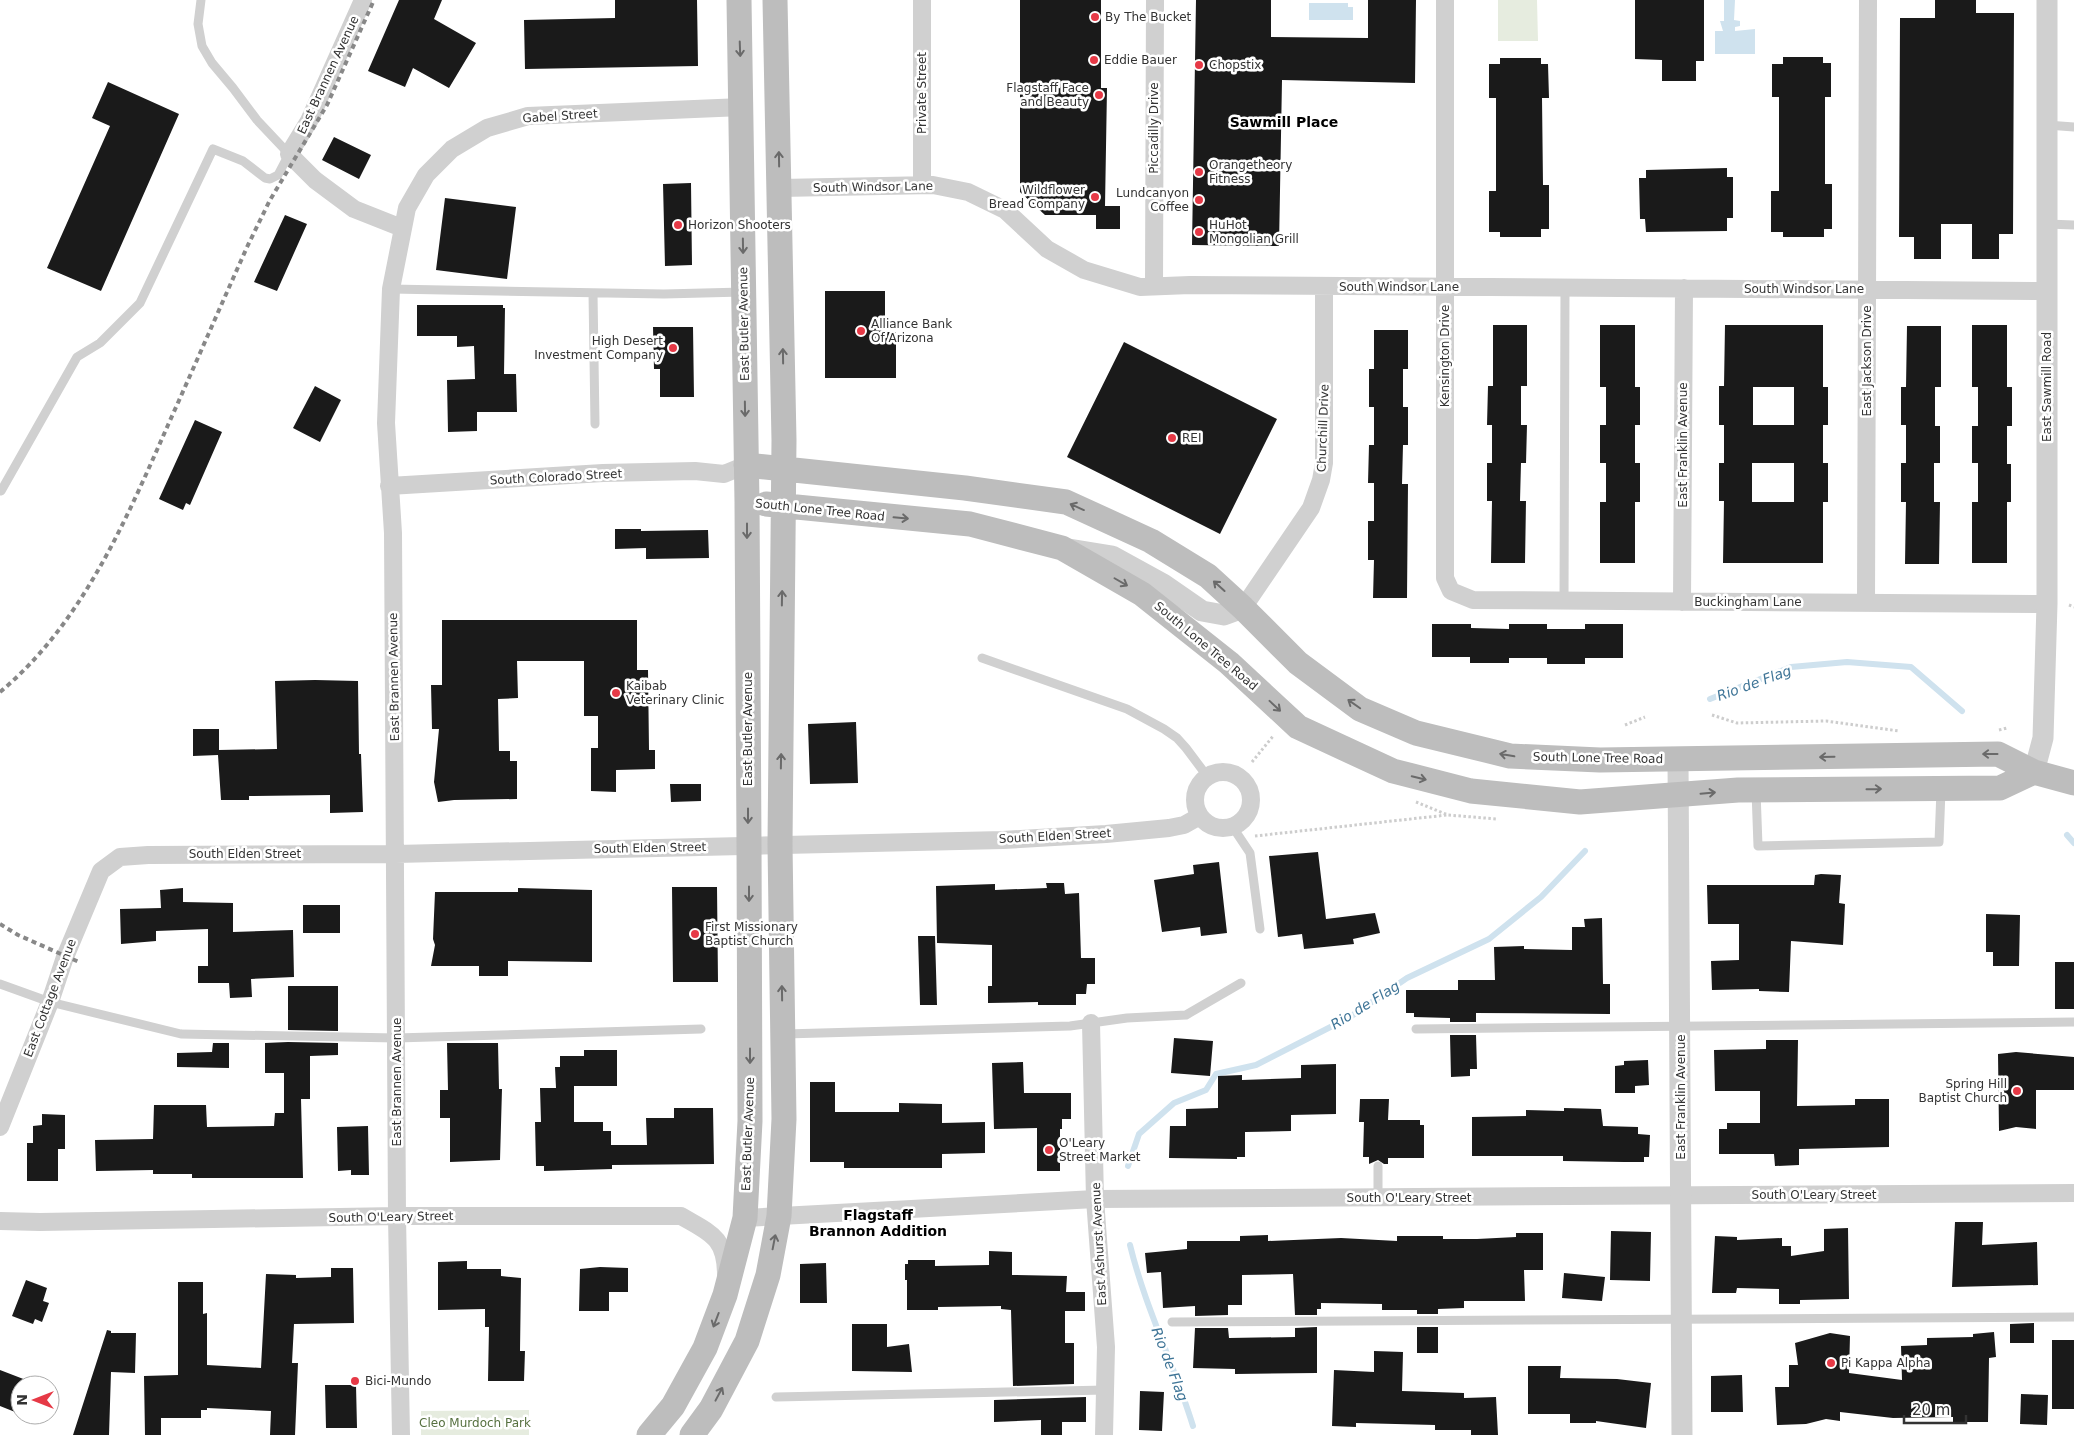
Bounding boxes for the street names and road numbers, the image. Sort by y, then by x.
street label: East Brannen Avenue [294,14,362,136]
street label: Private Street [915,52,929,134]
street label: Piccadilly Drive [1147,82,1161,174]
street label: Gabel Street [522,106,598,126]
street label: South Windsor Lane [813,179,933,195]
street label: East Butler Avenue [736,267,752,381]
street label: South Windsor Lane [1339,280,1459,294]
street label: South Windsor Lane [1744,282,1864,296]
street label: Kensington Drive [1438,305,1452,407]
street label: East Jackson Drive [1860,305,1874,417]
street label: East Sawmill Road [2040,332,2054,442]
street label: East Franklin Avenue [1676,382,1690,508]
street label: Churchill Drive [1314,384,1332,472]
street label: South Colorado Street [489,467,623,487]
street label: South Lone Tree Road [755,496,885,524]
street label: Buckingham Lane [1694,595,1802,609]
street label: South Lone Tree Road [1152,599,1260,693]
street label: East Brannen Avenue [386,612,402,742]
street label: East Butler Avenue [741,672,755,786]
street label: South Lone Tree Road [1533,750,1663,766]
street label: South Elden Street [998,826,1112,846]
street label: South Elden Street [594,840,707,856]
street label: South Elden Street [189,847,302,861]
street label: East Cottage Avenue [21,937,79,1059]
street label: East Brannen Avenue [390,1018,404,1146]
street label: East Franklin Avenue [1674,1034,1688,1160]
street label: East Butler Avenue [739,1077,757,1191]
street label: East Ashurst Avenue [1089,1182,1109,1306]
street label: South O'Leary Street [1752,1188,1877,1202]
street label: South O'Leary Street [1347,1191,1472,1205]
street label: South O'Leary Street [328,1209,454,1225]

